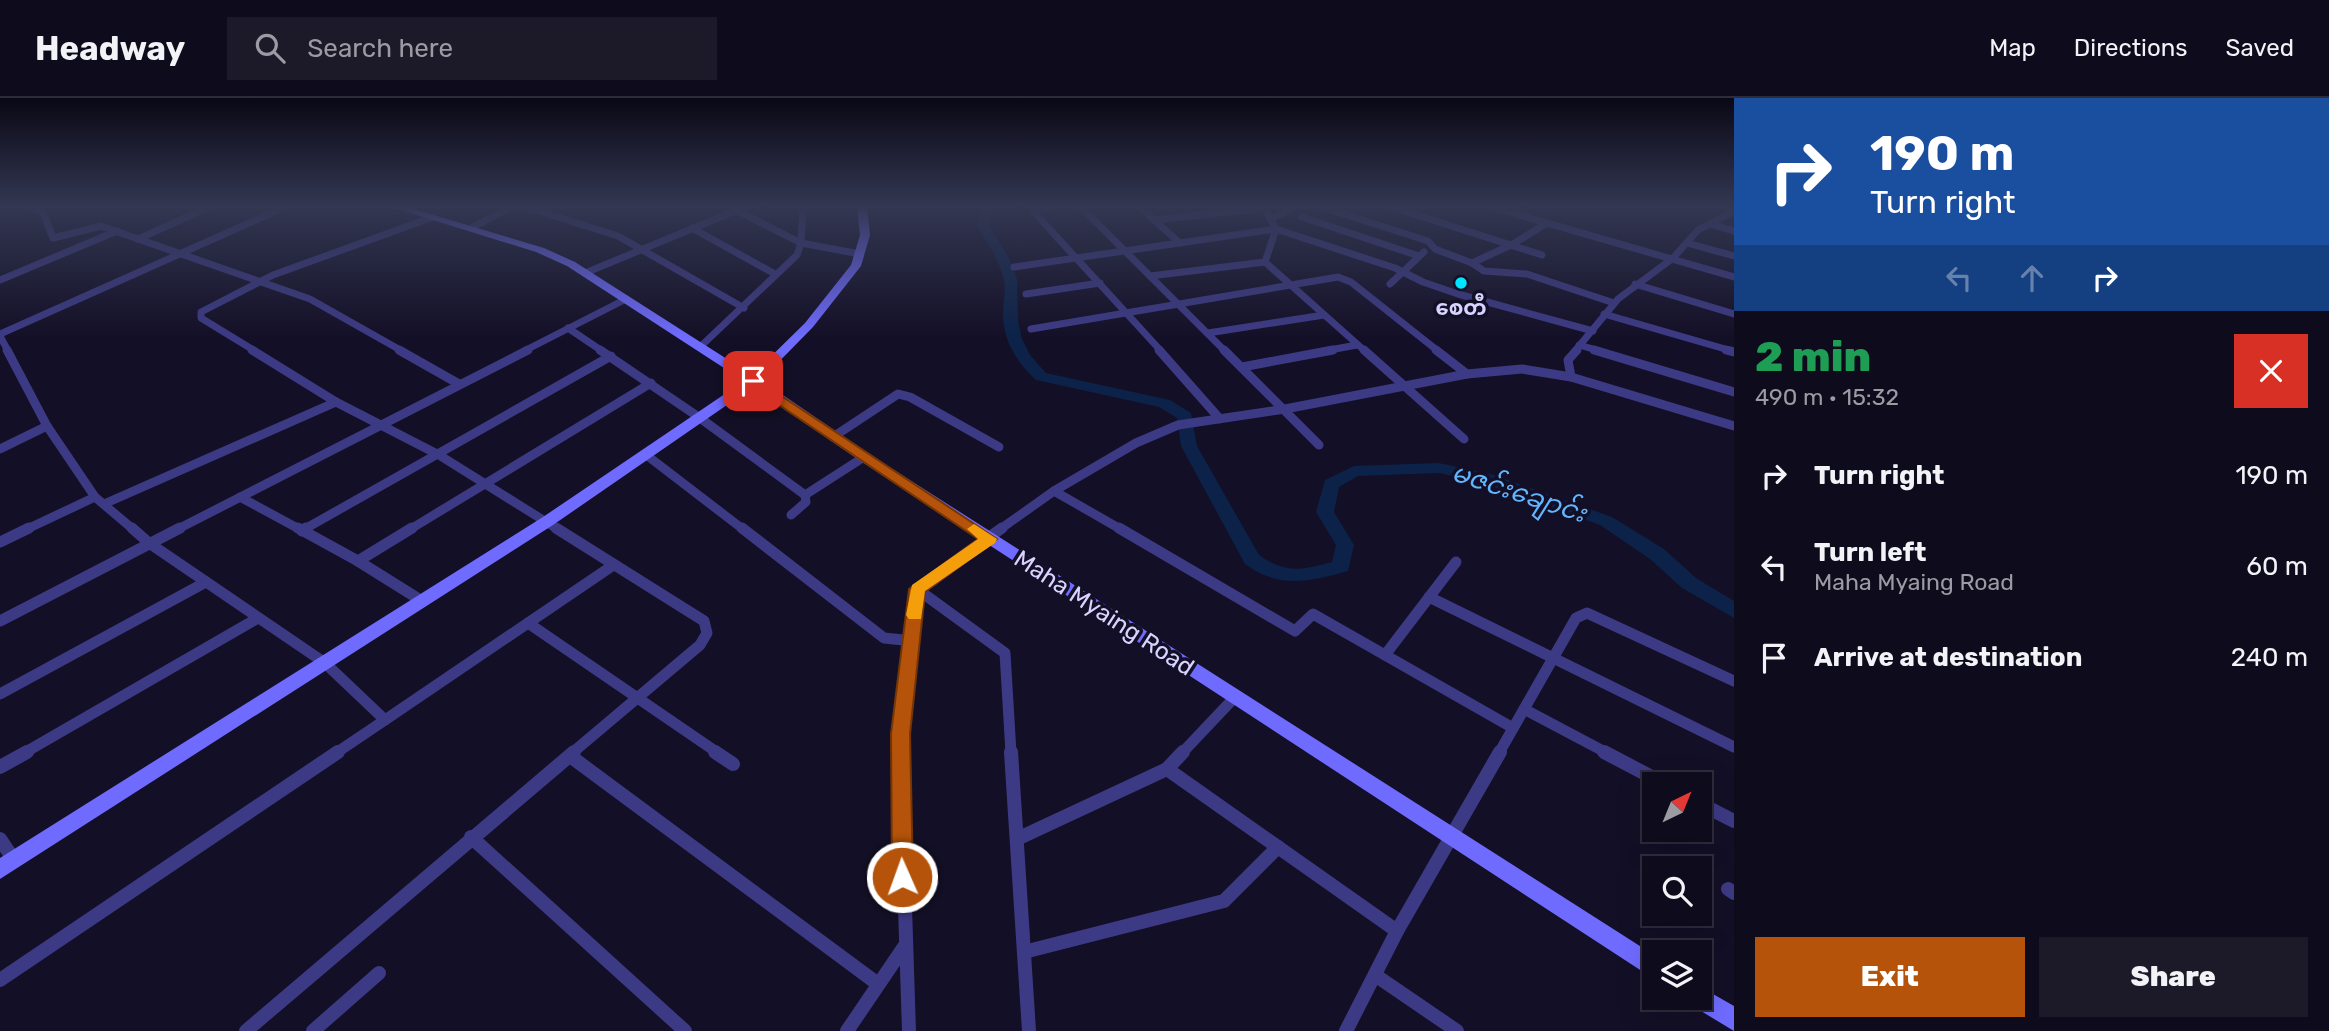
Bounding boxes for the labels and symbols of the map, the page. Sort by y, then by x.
marker: စေတီ [1453,275,1469,291]
place label: စေတီ [1435,293,1487,320]
pin [723,351,783,411]
water label: မဇင်းချောင်း [1446,454,1593,536]
street label: Maha Myaing Road [1009,544,1199,682]
north arrow [1642,772,1712,842]
position arrow [865,840,939,914]

